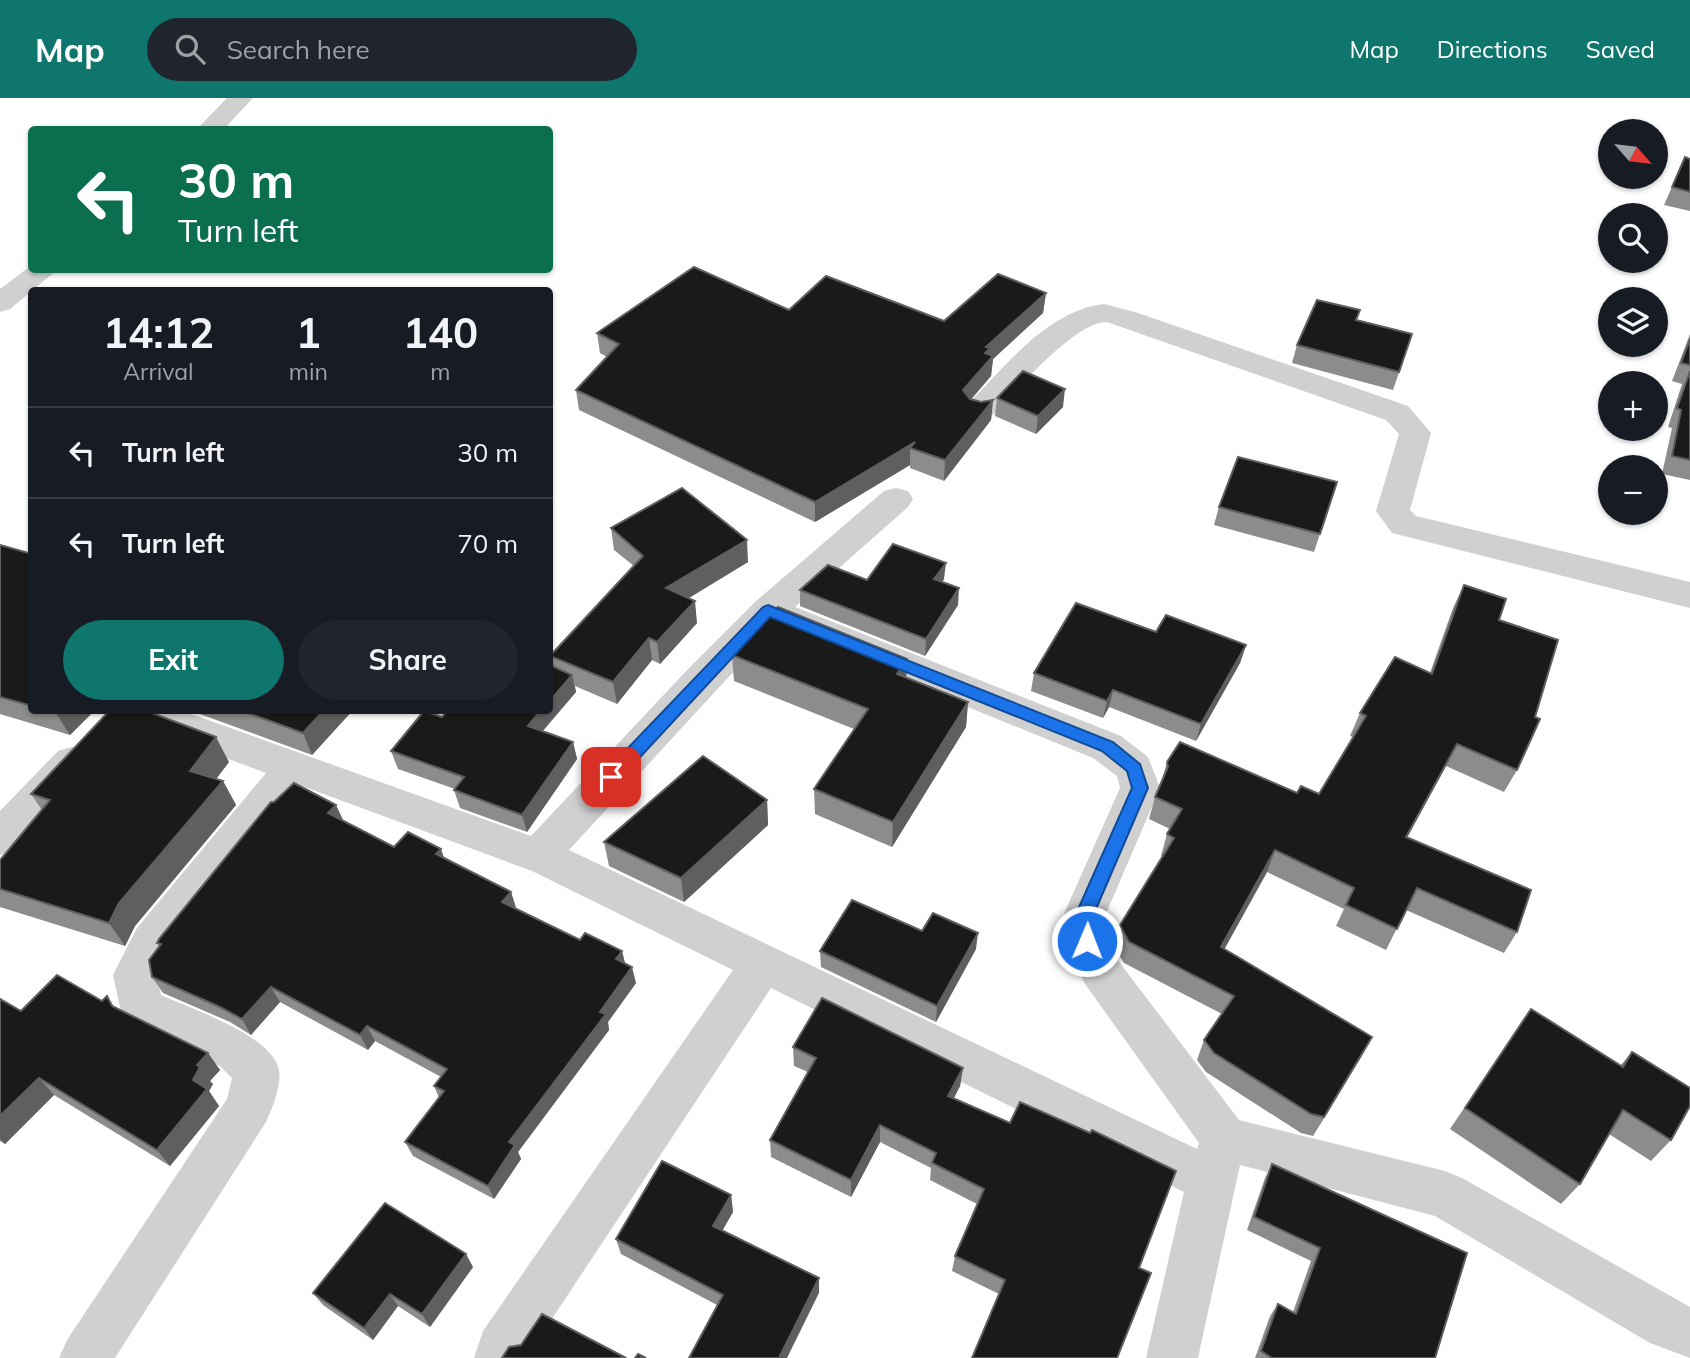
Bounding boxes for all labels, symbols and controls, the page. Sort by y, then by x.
search box [147,18,637,81]
text: Map [35,29,105,70]
icon: search [171,30,209,68]
text: Search here [227,33,370,66]
text: Map [1349,34,1399,64]
text: Directions [1437,34,1548,64]
text: Saved [1586,34,1655,64]
north arrow [1598,119,1668,189]
map controls [1598,119,1668,525]
text: 30 m [178,149,294,210]
icon: left [63,154,154,245]
button: search [1598,203,1668,273]
text: Turn left [178,210,298,250]
button: layers [1598,287,1668,357]
text: 14:12 [103,306,214,359]
text: 1 [296,306,321,359]
text: 140 [403,306,478,359]
text: Arrival [123,357,194,386]
text: min [289,357,328,386]
text: m [430,357,451,386]
button: + [1598,371,1668,441]
icon: left [63,434,101,472]
text: Turn left [122,436,224,469]
text: 30 m [457,436,518,469]
button: − [1598,455,1668,525]
icon: left [63,525,101,563]
text: Turn left [122,527,224,560]
text: 70 m [457,527,518,560]
button: Exit [63,620,284,700]
button: Share [298,620,518,700]
pin [581,747,641,807]
icon: arrive [592,758,630,796]
position arrow [1050,904,1124,978]

